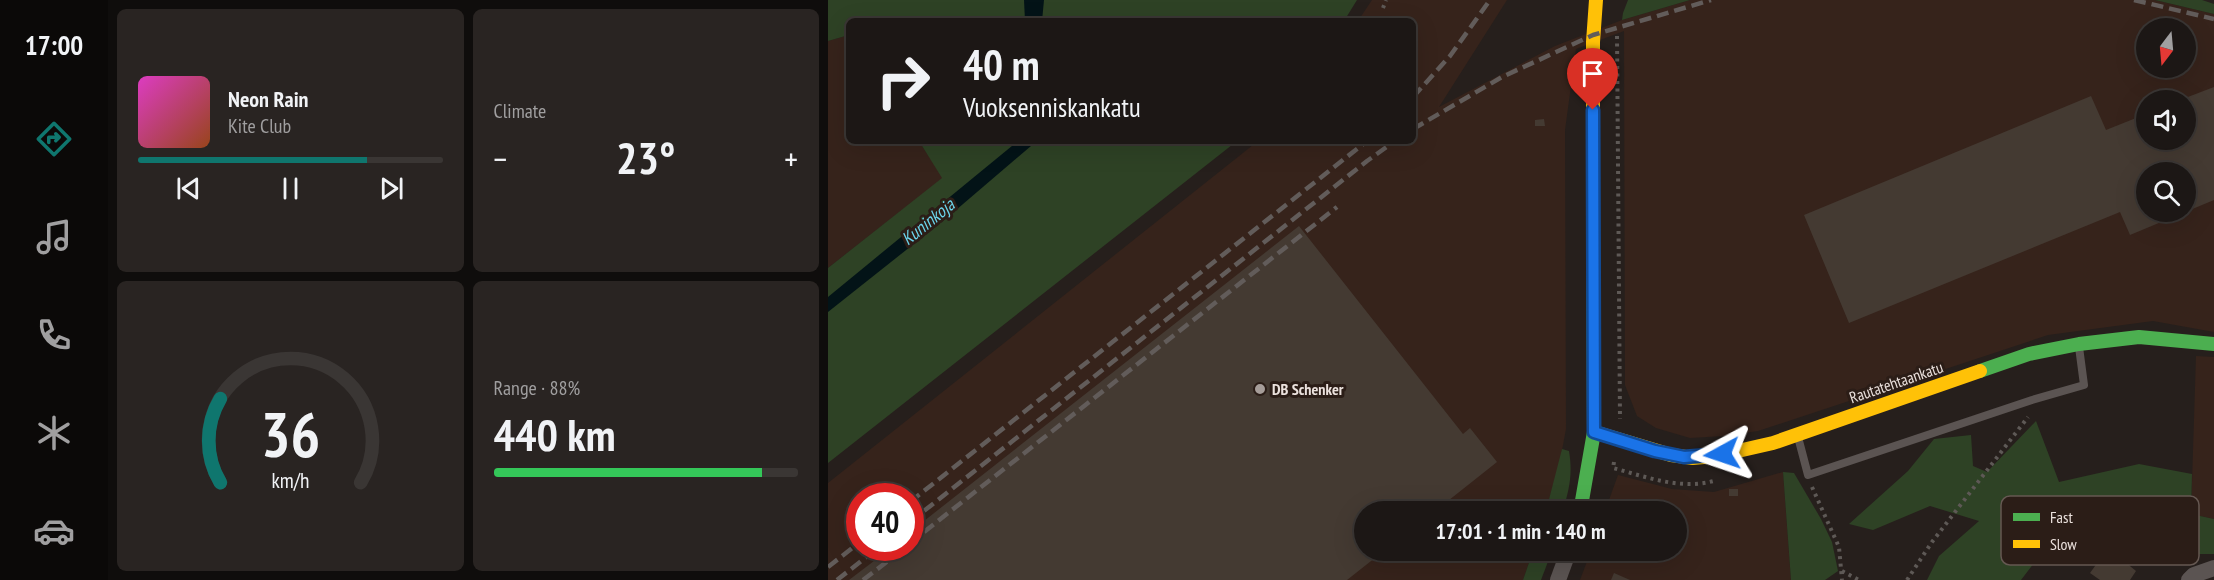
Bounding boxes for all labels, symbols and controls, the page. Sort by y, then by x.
north arrow [2136,18,2196,78]
map controls [2136,18,2196,222]
text: 17:00 [25,28,83,62]
text: 40 m [963,37,1040,92]
icon: right [864,42,942,120]
pin [1567,48,1618,110]
icon: arrive [1576,57,1609,90]
text: Neon Rain [228,85,308,113]
text: Vuoksenniskankatu [963,90,1141,124]
button: sound [2136,90,2196,150]
text: Climate [494,98,546,124]
text: Kite Club [228,113,291,139]
icon: directions [33,118,75,160]
text: 23° [616,128,675,186]
text: − [494,137,507,180]
text: + [784,137,798,180]
button: search [2136,162,2196,222]
icon: previous [172,172,205,205]
icon: pause [274,172,307,205]
icon: next [375,172,408,205]
water label: Kuninkoja [896,193,960,250]
icon: music [33,216,75,258]
icon: phone [33,314,75,356]
street label: Rautatehtaankatu [1846,357,1946,407]
text: Range · 88% [494,375,580,401]
place label: DB Schenker [1272,379,1344,399]
marker: DB Schenker [1253,382,1267,396]
text: 36 [260,393,320,474]
text: 440 km [494,405,616,463]
icon: climate [33,412,75,454]
position arrow [1690,422,1754,486]
text: km/h [271,466,309,494]
speed limit sign: 40 [846,483,924,561]
legend [2001,496,2199,565]
text: Fast [2050,507,2073,527]
icon: car [33,510,75,552]
text: 17:01 · 1 min · 140 m [1435,517,1606,545]
text: Slow [2050,534,2077,554]

